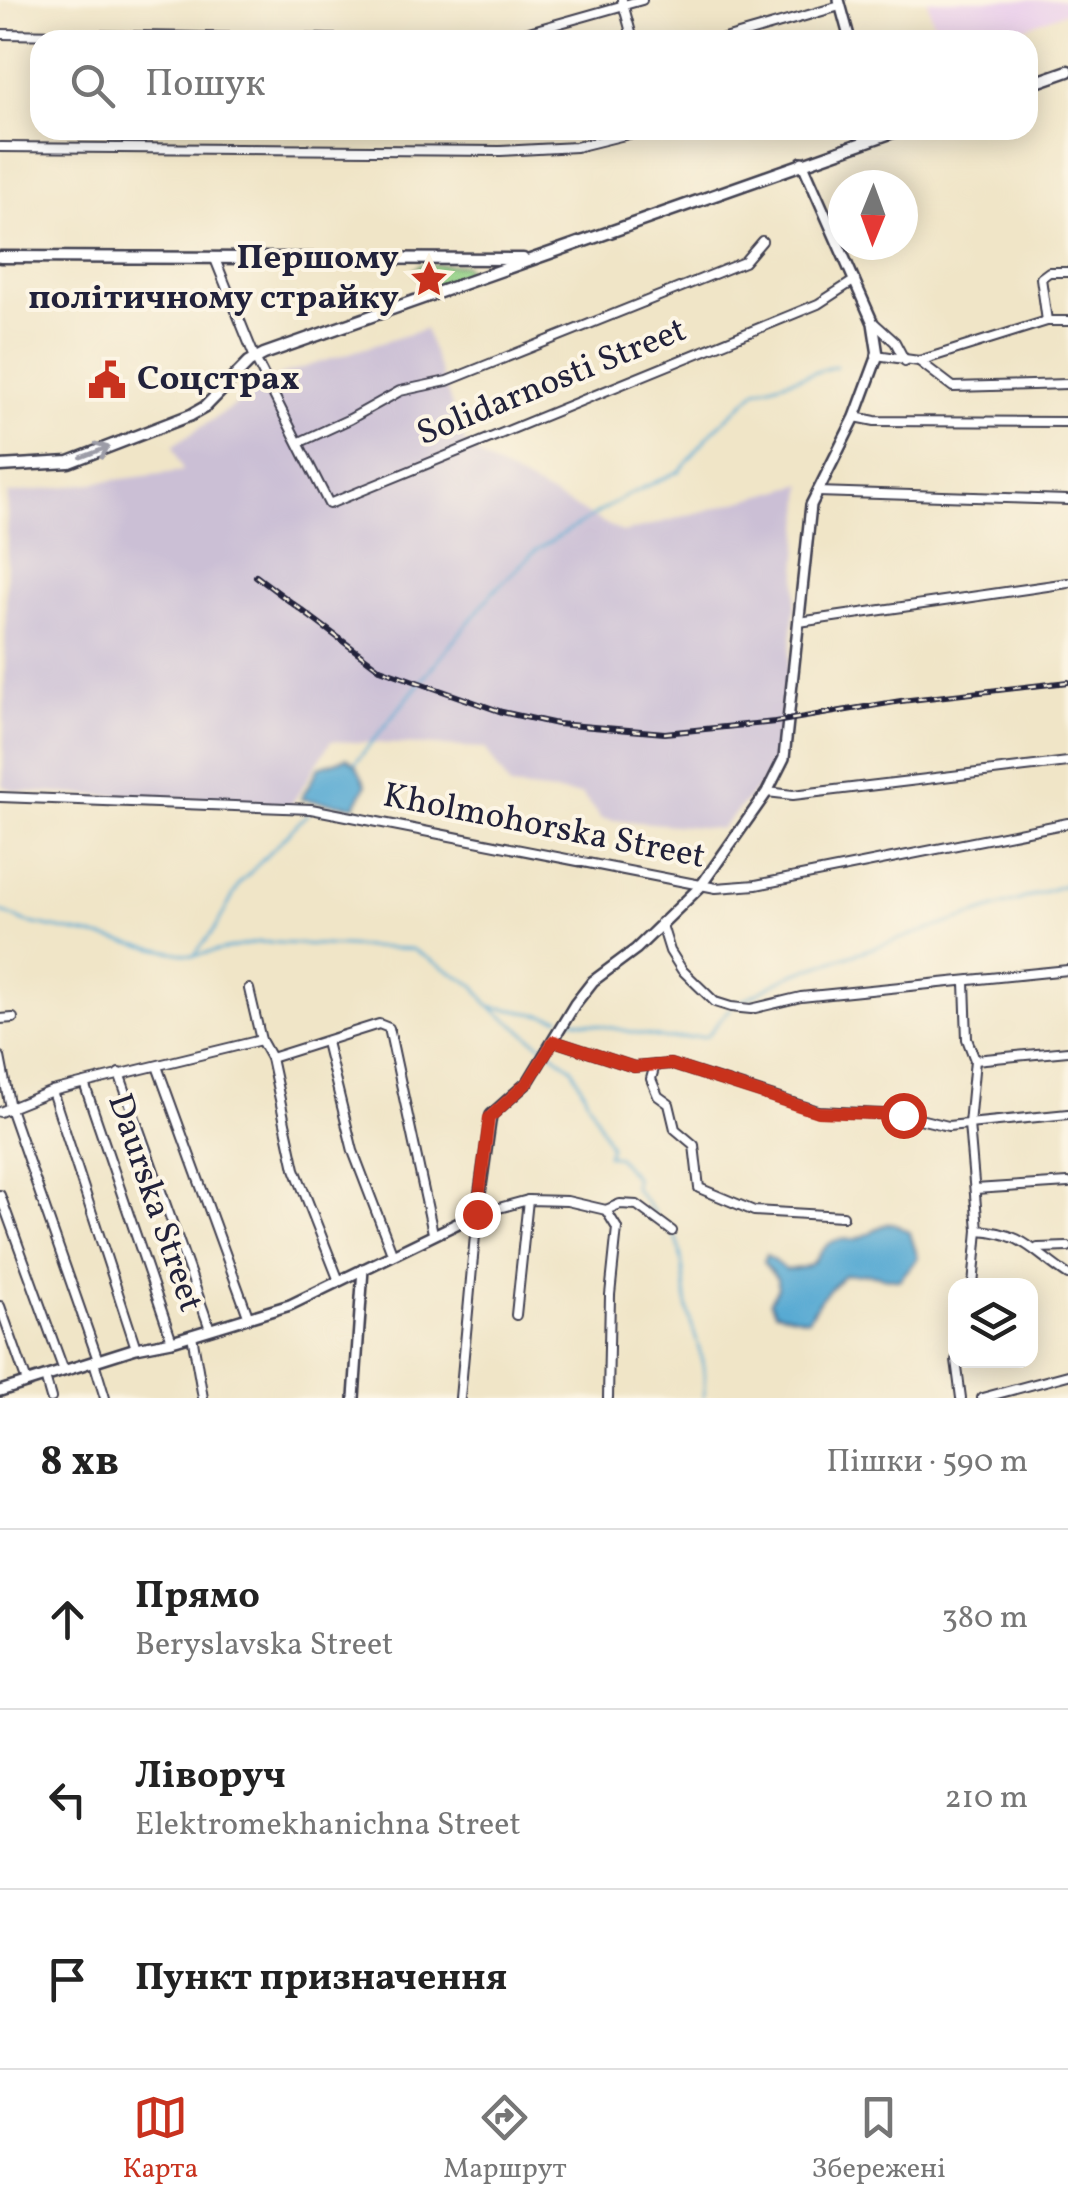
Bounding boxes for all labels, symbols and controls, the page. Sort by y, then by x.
search box [30,30,1038,140]
icon: search [65,58,120,113]
text: Пошук [145,59,265,112]
north arrow [828,170,918,260]
place label: Першому політичному страйку [28,235,399,323]
place icon: Першому політичному страйку [408,258,450,300]
street label: Solidarnosti Street [410,307,694,459]
place label: Соцстрах [137,356,300,404]
public building icon: Соцстрах [86,359,128,401]
one-way arrow [80,442,110,460]
street label: Kholmohorska Street [379,772,709,882]
street label: Daurska Street [94,1088,214,1318]
route start [881,1093,927,1139]
route end [455,1192,501,1238]
map controls [948,1278,1038,1368]
button: layers [948,1278,1038,1368]
text: 8 хв [40,1434,119,1493]
text: Пішки · 590 m [826,1441,1028,1485]
text: Прямо [135,1571,260,1624]
icon: ahead [40,1592,95,1647]
text: 380 m [941,1597,1028,1641]
text: Beryslavska Street [135,1624,393,1668]
text: Ліворуч [135,1751,286,1804]
icon: left [40,1772,95,1827]
text: 210 m [944,1777,1028,1821]
text: Elektromekhanichna Street [135,1804,521,1848]
icon: arrive [40,1952,95,2007]
text: Пункт призначення [135,1953,507,2006]
tab: Карта [122,2090,198,2189]
tab: Маршрут [443,2090,567,2189]
tab: Збережені [812,2090,946,2189]

